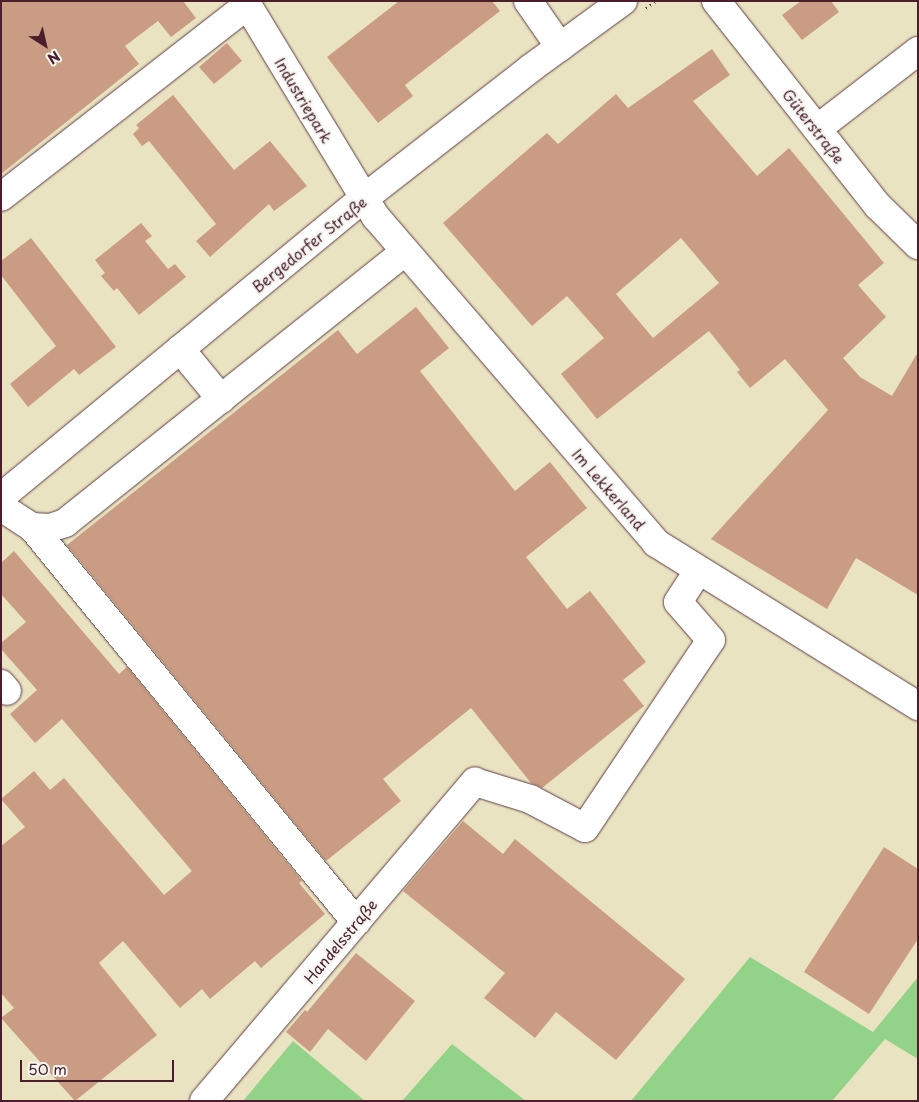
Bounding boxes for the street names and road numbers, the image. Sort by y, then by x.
street label: Industriepark [271,54,337,146]
street label: Güterstraße [779,85,849,167]
street label: Bergedorfer Straße [248,193,370,295]
street label: Im Lekkerland [569,445,649,533]
street label: Handelsstraße [300,895,380,987]

